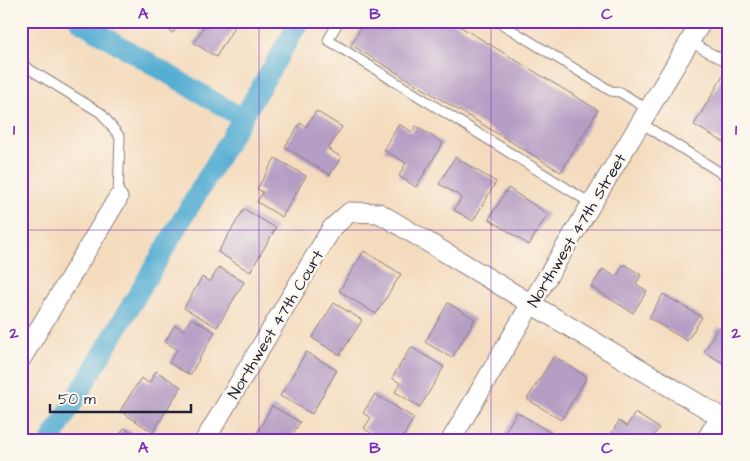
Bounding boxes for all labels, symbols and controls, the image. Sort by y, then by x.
text: A [138,3,149,25]
text: B [369,3,381,25]
text: C [601,3,613,25]
text: 1 [13,119,16,141]
text: 1 [735,119,738,141]
street label: Northwest 47th Street [522,149,632,311]
street label: Northwest 47th Court [223,246,329,403]
text: 2 [8,322,19,344]
text: 2 [730,322,741,344]
scale bar [50,381,191,413]
text: 50 m [58,389,96,410]
text: A [138,437,149,459]
text: B [369,437,381,459]
text: C [601,437,613,459]

